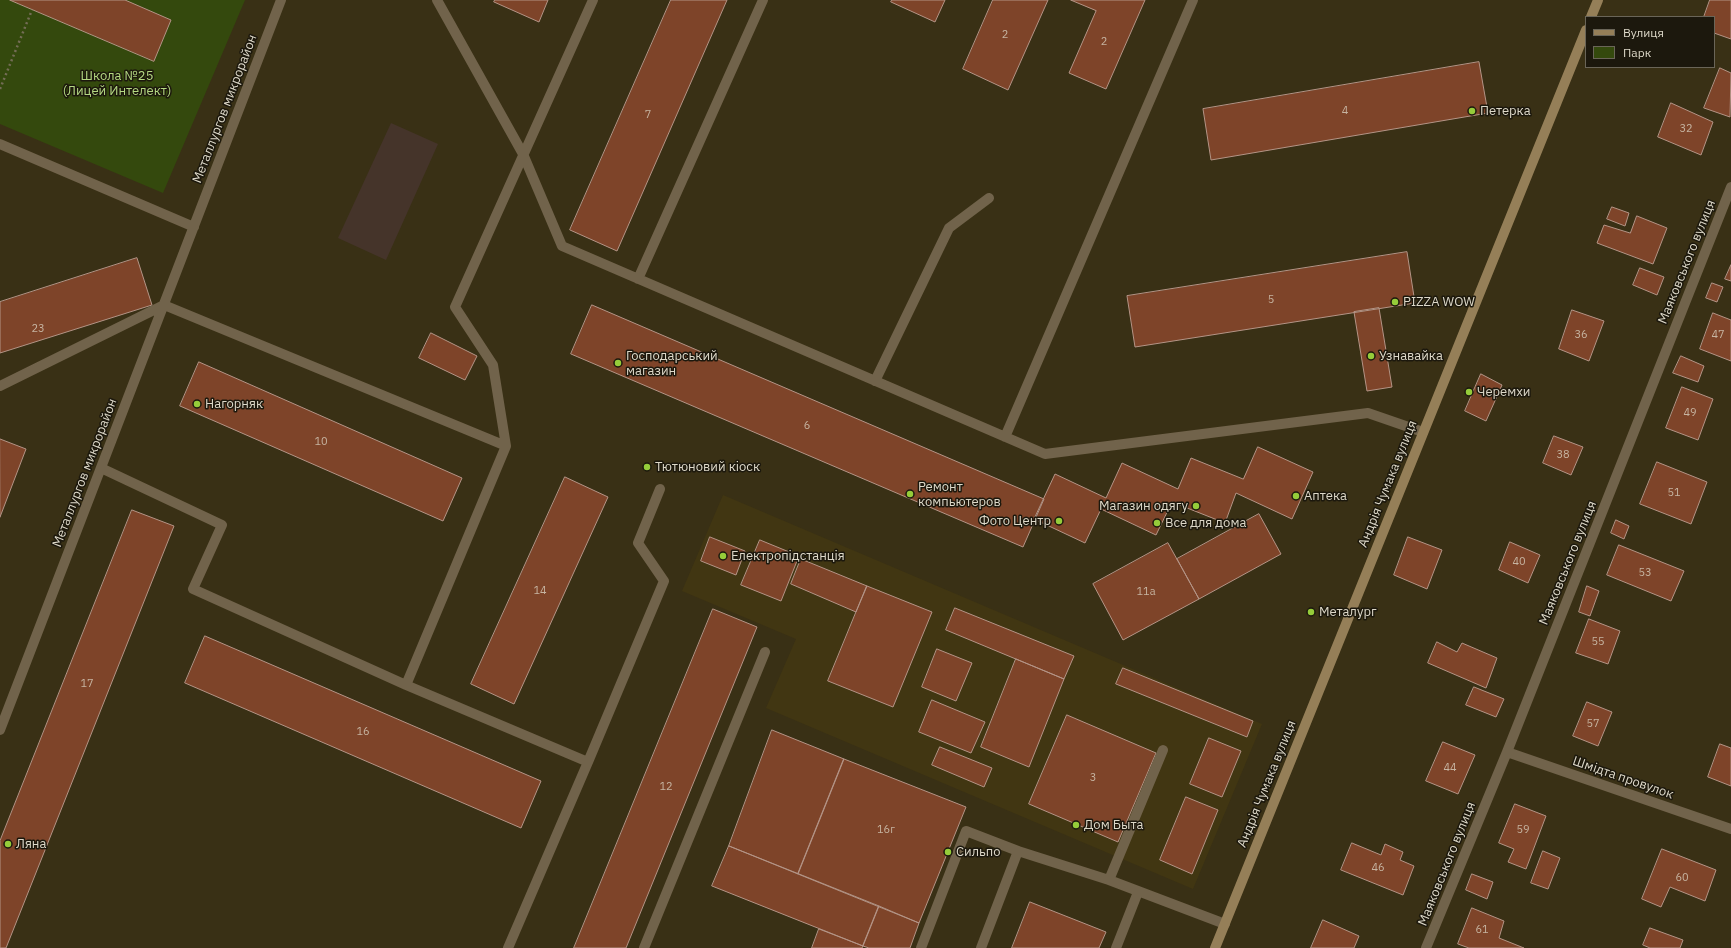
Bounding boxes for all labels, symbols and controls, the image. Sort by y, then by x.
legend [1585,16,1715,68]
text: Вулиця [1623,25,1664,40]
house number: 2 [1002,28,1008,42]
street label: Металлургов микрорайон [189,32,261,186]
house number: 2 [1101,35,1107,49]
text: Парк [1623,45,1651,60]
park label: Школа №25 (Лицей Интелект) [63,68,171,99]
place label: Петерка [1480,103,1531,119]
house number: 4 [1342,104,1348,118]
marker: Петерка [1467,106,1477,116]
house number: 7 [645,108,651,122]
house number: 32 [1679,122,1693,136]
street label: Маяковського вулиця [1655,198,1719,326]
house number: 5 [1268,293,1274,307]
place label: PIZZA WOW [1403,294,1475,310]
marker: PIZZA WOW [1390,297,1400,307]
house number: 23 [31,322,45,336]
house number: 36 [1574,328,1588,342]
house number: 47 [1711,328,1725,342]
place label: Господарський магазин [626,348,718,379]
place label: Узнавайка [1379,348,1443,364]
marker: Узнавайка [1366,351,1376,361]
marker: Господарський магазин [613,358,623,368]
place label: Черемхи [1477,384,1530,400]
marker: Черемхи [1464,387,1474,397]
street label: Металлургов микрорайон [49,396,121,550]
place label: Нагорняк [205,396,263,412]
marker: Нагорняк [192,399,202,409]
house number: 49 [1683,406,1697,420]
street label: Андрія Чумака вулиця [1355,418,1421,550]
house number: 6 [804,419,810,433]
house number: 10 [314,435,328,449]
house number: 38 [1556,448,1570,462]
place label: Тютюновий кіоск [655,459,760,475]
marker: Тютюновий кіоск [642,462,652,472]
place label: Ремонт компьютеров [918,479,1001,510]
house number: 51 [1667,486,1681,500]
place label: Аптека [1304,488,1347,504]
marker: Ремонт компьютеров [905,489,915,499]
marker: Аптека [1291,491,1301,501]
place label: Магазин одягу [1099,498,1188,514]
street label: Маяковського вулиця [1536,499,1600,627]
marker: Магазин одягу [1191,501,1201,511]
place label: Фото Центр [979,513,1051,529]
place label: Все для дома [1165,515,1246,531]
marker: Фото Центр [1054,516,1064,526]
marker: Все для дома [1152,518,1162,528]
place label: Електропідстанція [731,548,845,564]
marker: Електропідстанція [718,551,728,561]
house number: 40 [1512,555,1526,569]
house number: 53 [1638,566,1652,580]
house number: 14 [533,584,547,598]
house number: 11а [1136,585,1156,599]
place label: Металург [1319,604,1377,620]
marker: Металург [1306,607,1316,617]
house number: 55 [1591,635,1605,649]
house number: 17 [80,677,94,691]
house number: 57 [1586,717,1600,731]
street label: Андрія Чумака вулиця [1234,718,1300,850]
house number: 16 [356,725,370,739]
street label: Шмідта провулок [1571,753,1675,803]
house number: 44 [1443,761,1457,775]
house number: 3 [1090,771,1096,785]
house number: 12 [659,780,673,794]
street label: Маяковського вулиця [1415,800,1479,928]
place label: Дом Быта [1084,817,1143,833]
marker: Дом Быта [1071,820,1081,830]
house number: 16г [877,823,895,837]
house number: 59 [1516,823,1530,837]
place label: Ляна [16,836,46,852]
marker: Ляна [3,839,13,849]
place label: Сильпо [956,844,1001,860]
marker: Сильпо [943,847,953,857]
house number: 46 [1371,861,1385,875]
house number: 60 [1675,871,1689,885]
house number: 61 [1475,923,1489,937]

